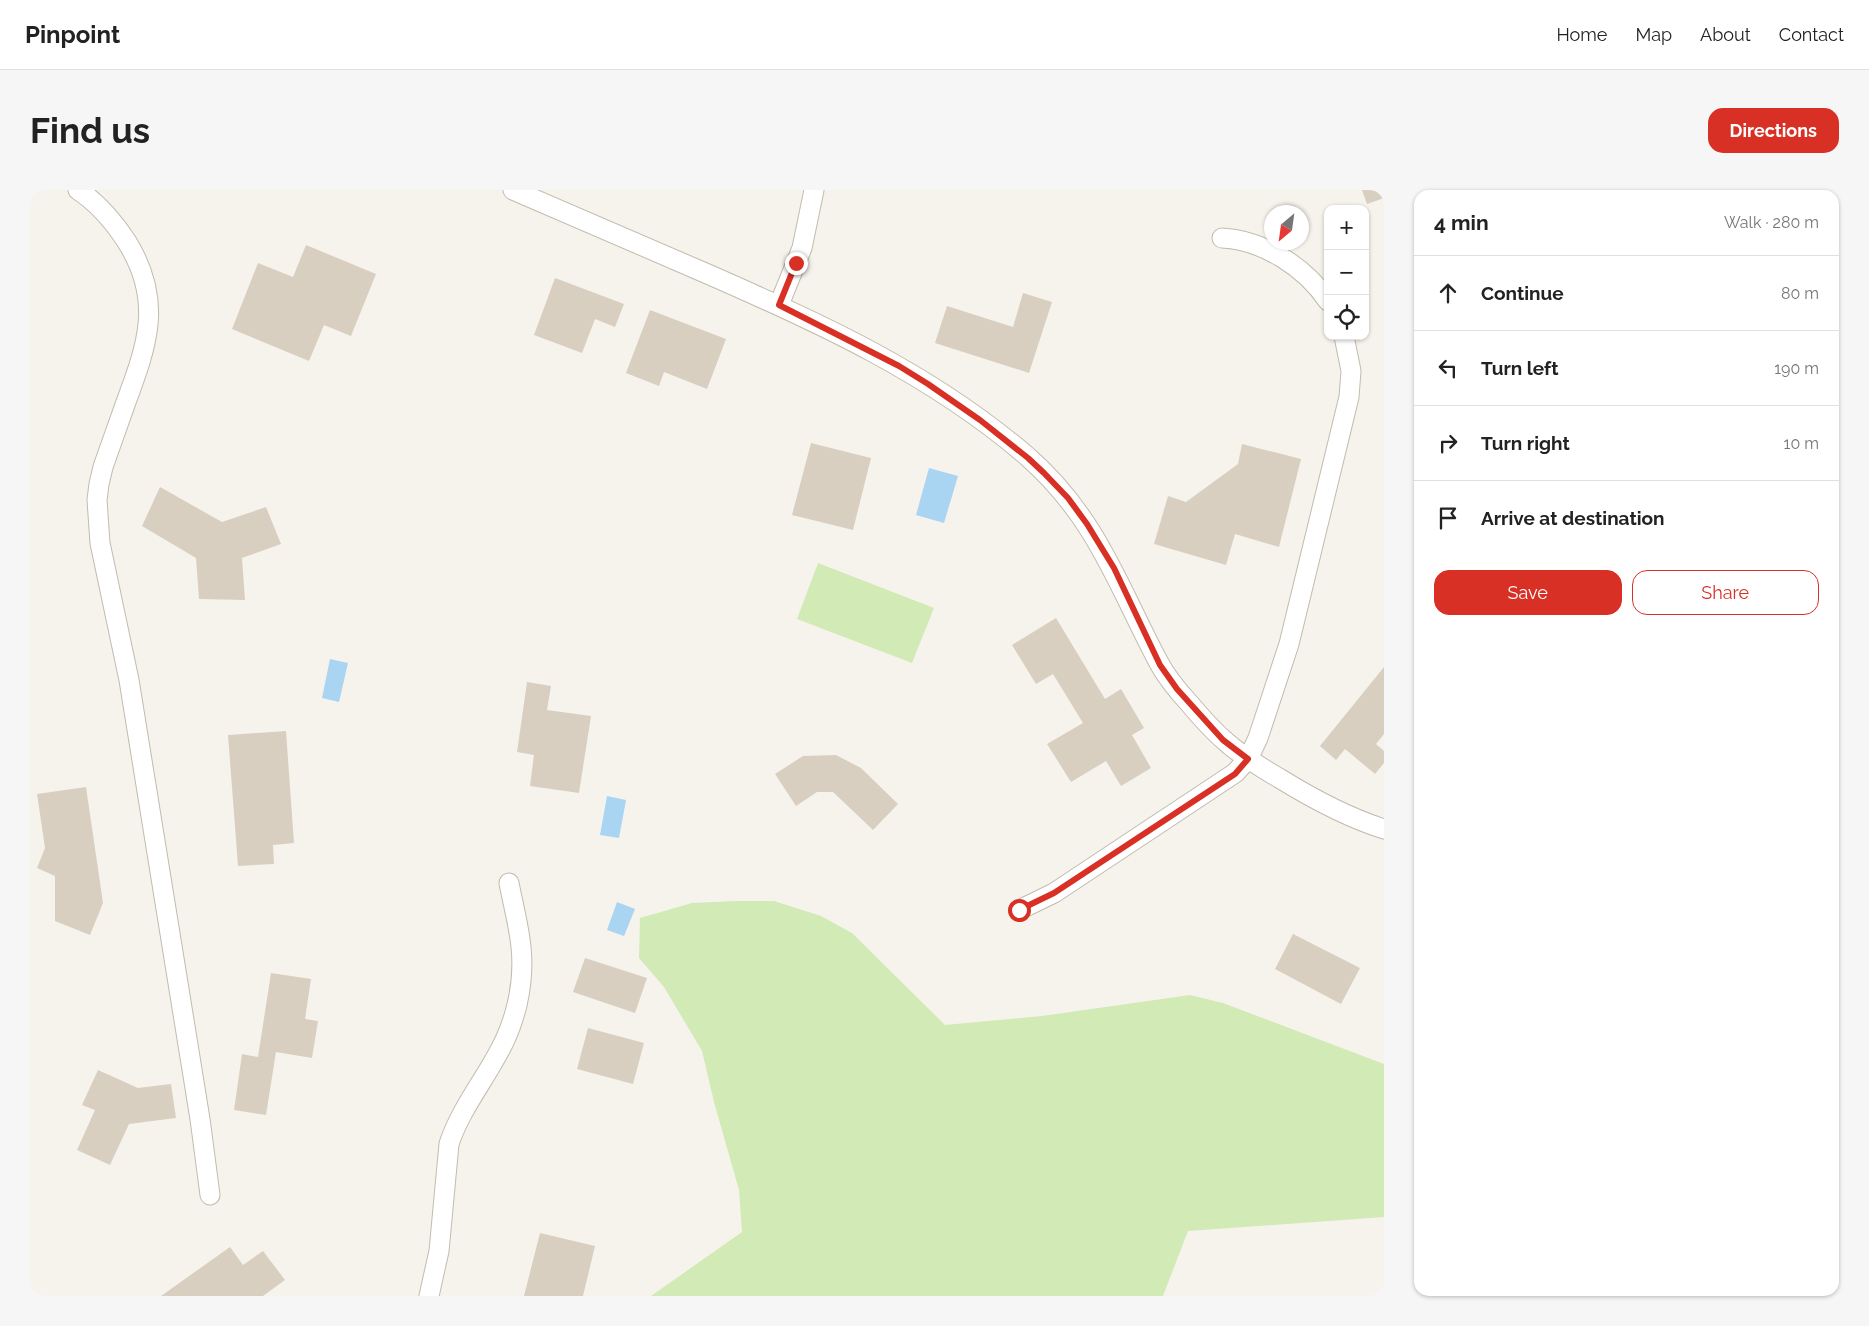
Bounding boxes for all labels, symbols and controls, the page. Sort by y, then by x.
text: Pinpoint [25,20,120,49]
text: Home [1556,24,1607,45]
text: Map [1635,24,1672,45]
text: About [1700,24,1751,45]
text: Contact [1779,24,1844,45]
button: Directions [1708,108,1839,153]
text: Find us [30,110,150,151]
north arrow [1264,205,1309,250]
map controls [1324,205,1369,340]
button: + [1324,205,1369,250]
text: 4 min [1434,210,1489,235]
text: Walk · 280 m [1724,213,1819,232]
button: − [1324,250,1369,295]
route end [785,252,808,275]
icon: ahead [1434,279,1462,307]
text: Continue [1481,282,1564,304]
text: 80 m [1781,284,1819,303]
button: locate [1324,295,1369,340]
icon: left [1434,354,1462,382]
text: Turn left [1481,357,1558,379]
text: 190 m [1774,359,1819,378]
icon: right [1434,429,1462,457]
text: Turn right [1481,432,1570,454]
text: 10 m [1784,434,1819,453]
icon: arrive [1434,504,1462,532]
text: Arrive at destination [1481,507,1665,529]
button: Save [1434,570,1622,615]
button: Share [1632,570,1819,615]
route start [1008,899,1031,922]

